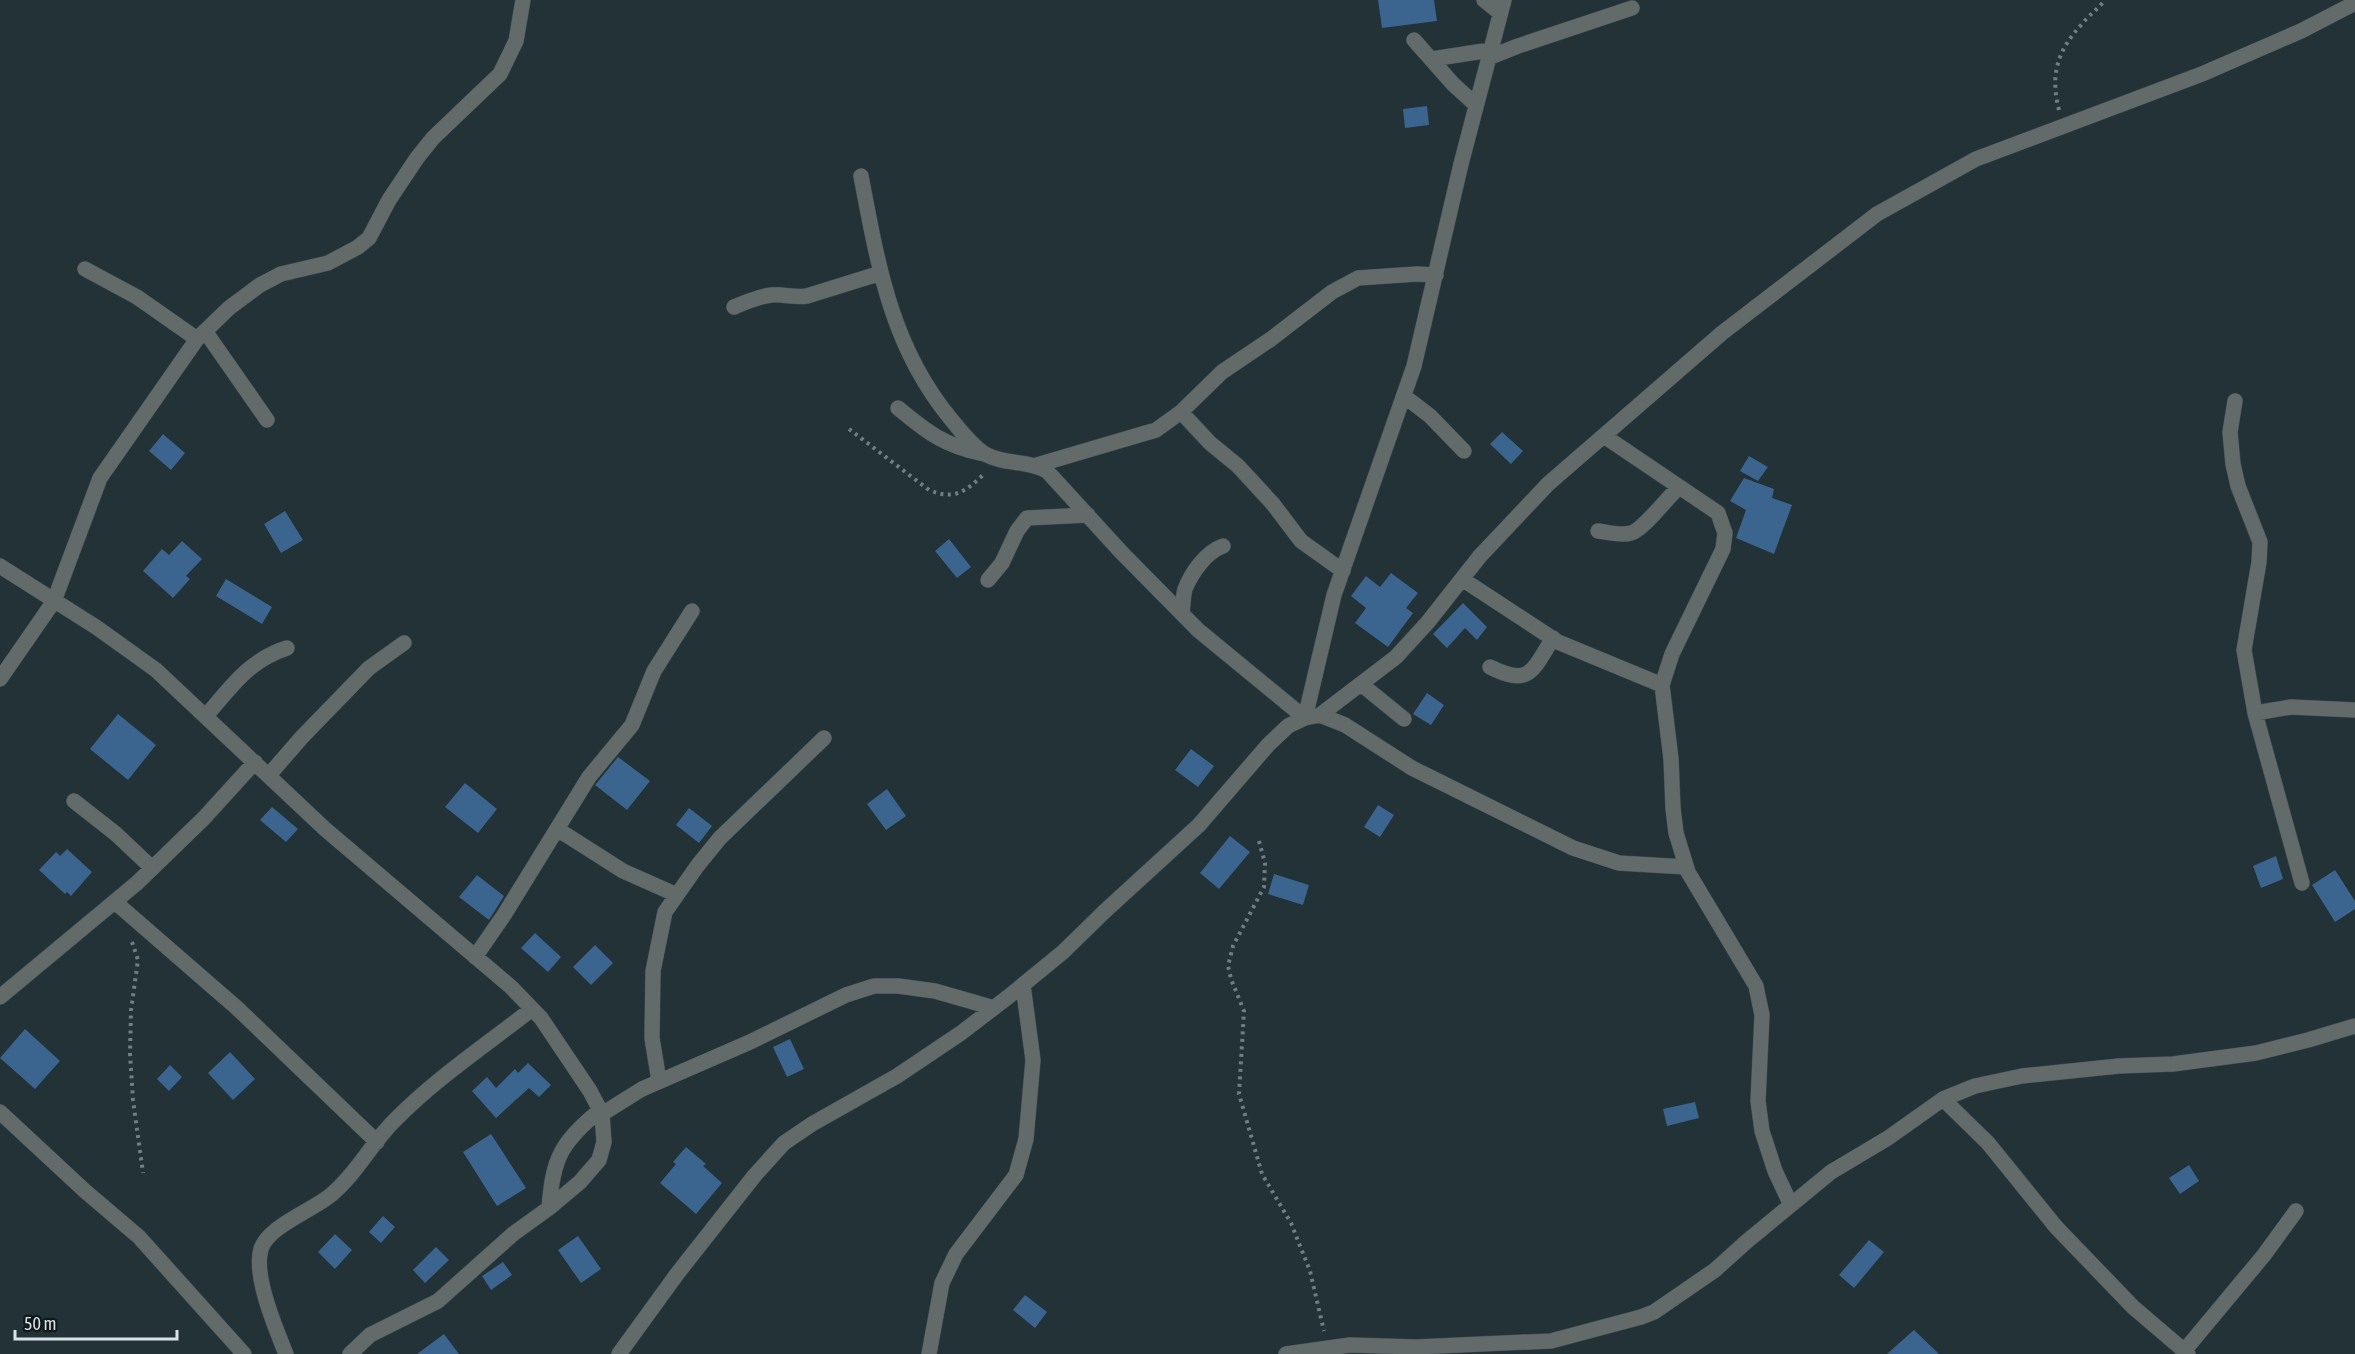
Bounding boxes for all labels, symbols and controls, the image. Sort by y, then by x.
scale bar [15,1303,177,1341]
text: 50 m [24,1313,56,1334]

